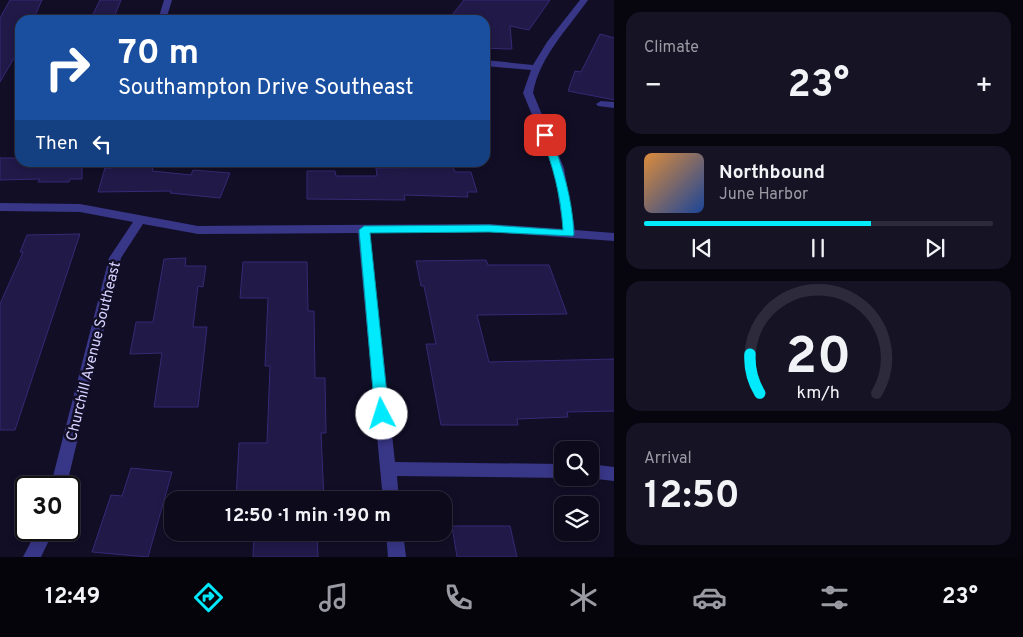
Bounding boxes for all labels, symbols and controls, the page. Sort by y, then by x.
text: 70 m [118,32,199,76]
icon: right [35,35,100,100]
text: Climate [644,38,699,58]
text: 23° [788,62,849,111]
text: − [644,69,662,105]
text: + [975,69,993,105]
text: Southampton Drive Southeast [118,75,414,102]
pin [524,114,566,156]
icon: arrive [531,121,559,149]
icon: left [88,130,116,158]
text: Then [35,132,78,156]
text: Northbound [719,161,825,185]
text: June Harbor [719,185,808,205]
icon: previous [688,234,716,262]
icon: pause [804,234,832,262]
icon: next [921,234,949,262]
street label: Churchill Avenue Southeast [63,260,126,443]
text: 20 [786,326,852,392]
text: km/h [797,382,840,405]
position arrow [355,387,407,439]
map controls [554,441,599,541]
button: search [554,441,599,486]
text: Arrival [644,449,692,469]
text: 12:50 [644,473,740,522]
speed limit sign: 30 [15,476,80,541]
button: layers [554,496,599,541]
text: 12:50 · 1 min · 190 m [225,504,391,528]
icon: directions [191,580,226,615]
icon: music [316,580,351,615]
icon: phone [441,580,476,615]
icon: climate [566,580,601,615]
icon: car [692,580,727,615]
icon: filters [817,580,852,615]
text: 12:49 [45,584,100,611]
text: 23° [942,584,978,611]

